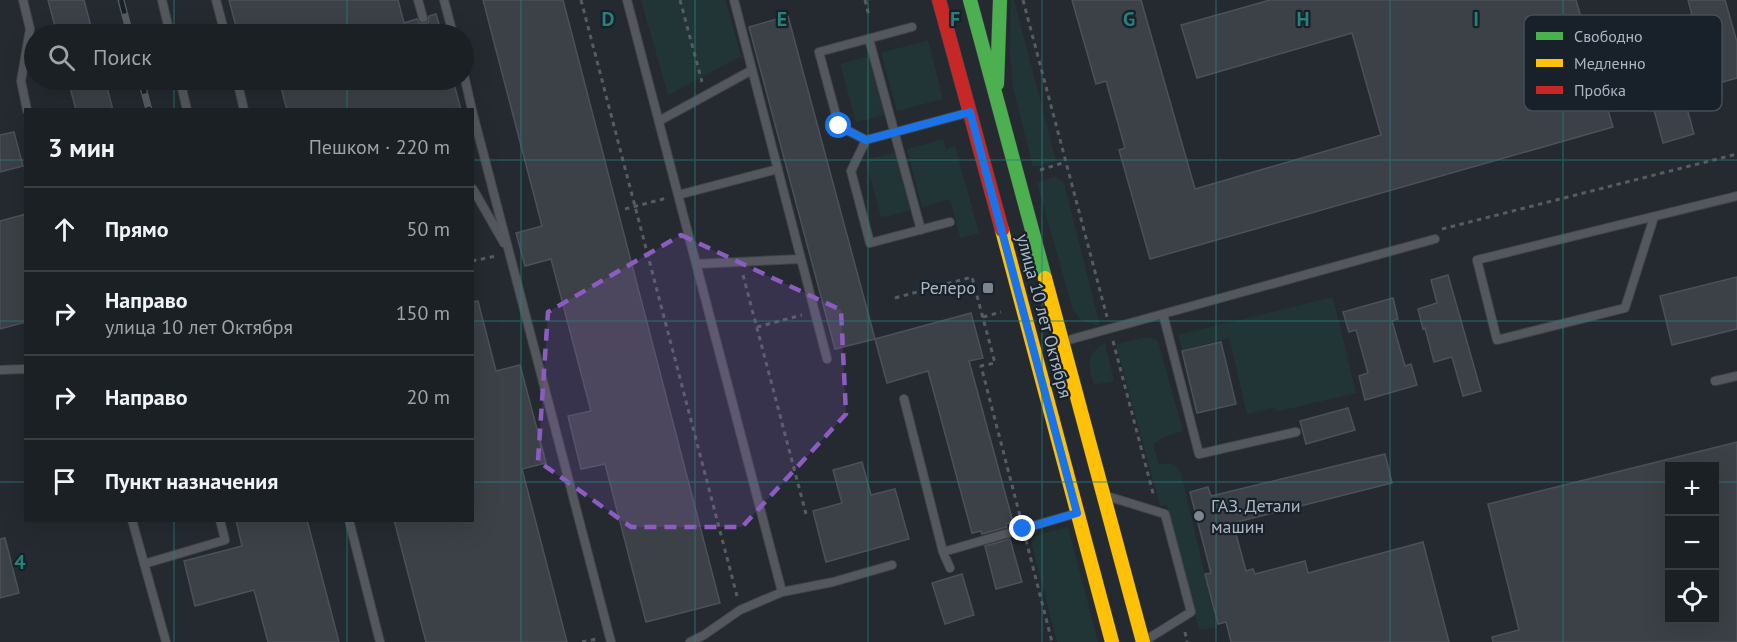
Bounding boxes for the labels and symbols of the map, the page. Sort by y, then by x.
text: D [602,6,615,32]
text: E [777,6,787,32]
text: F [950,6,960,32]
text: G [1123,6,1135,32]
text: H [1296,6,1310,32]
text: I [1473,6,1479,32]
legend [1524,15,1722,111]
text: Свободно [1574,26,1643,46]
text: Медленно [1574,53,1646,73]
text: Пробка [1574,80,1626,100]
route start [825,112,851,138]
street label: улица 10 лет Октября [1011,231,1077,401]
place label: Релеро [920,276,976,299]
marker: Релеро [981,281,995,295]
place label: ГАЗ. Детали машин [1211,494,1301,538]
marker: ГАЗ. Детали машин [1192,509,1206,523]
route end [1009,515,1035,541]
text: 4 [14,549,26,575]

